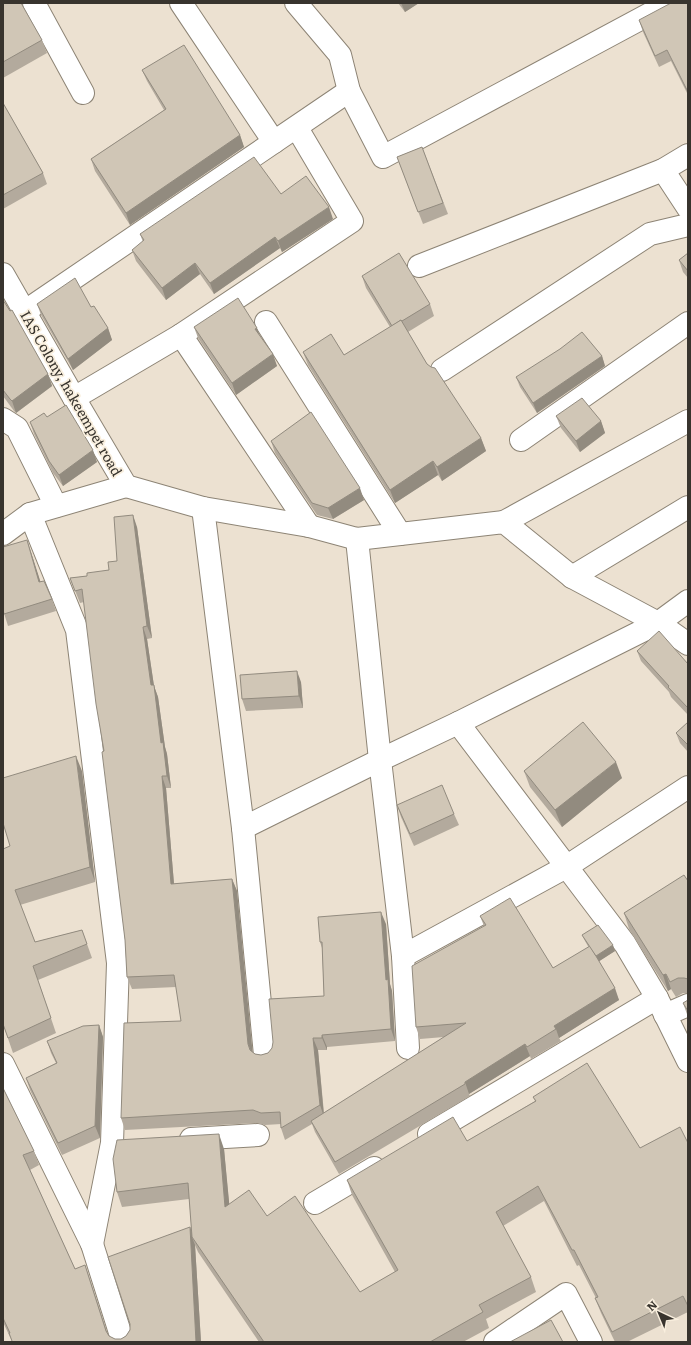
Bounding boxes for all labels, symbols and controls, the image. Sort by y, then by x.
street label: IAS Colony, hakeempet road [16,307,128,480]
north arrow [639,1293,679,1333]
text: N [642,1296,660,1314]

